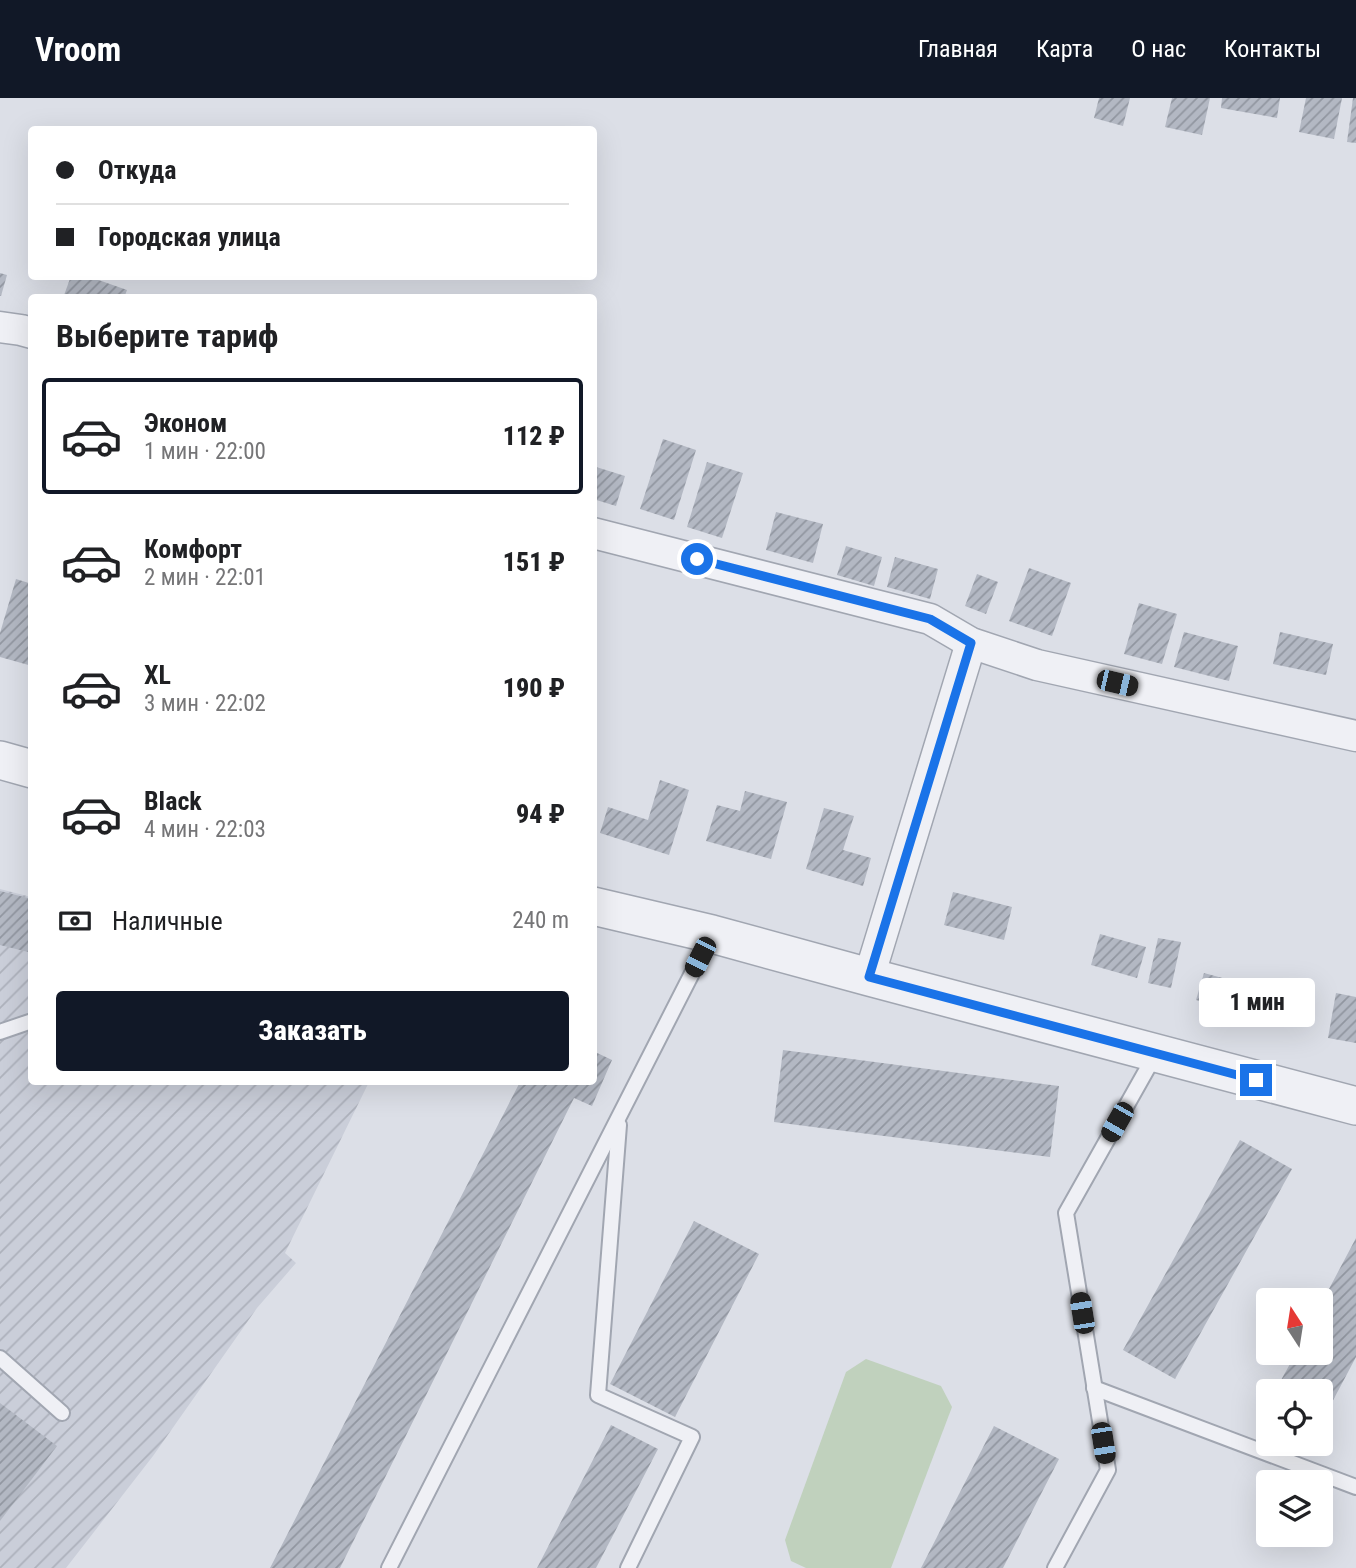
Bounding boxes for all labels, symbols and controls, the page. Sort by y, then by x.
text: Vroom [35,30,121,69]
text: Главная [918,35,998,63]
text: Карта [1036,35,1093,63]
text: О нас [1131,35,1186,63]
text: Контакты [1224,35,1321,63]
text: Откуда [98,155,176,185]
text: Городская улица [98,222,281,252]
text: Выберите тариф [56,317,278,355]
icon: car [60,405,123,468]
text: Эконом [144,408,227,438]
text: 112 ₽ [503,421,565,451]
text: 1 мин · 22:00 [144,438,266,465]
icon: car [60,531,123,594]
text: Комфорт [144,534,242,564]
route start [681,543,713,575]
text: 151 ₽ [503,547,565,577]
text: 2 мин · 22:01 [144,564,266,591]
icon: car [60,657,123,720]
text: XL [144,660,171,690]
car [1095,668,1140,698]
text: 190 ₽ [503,673,565,703]
text: 3 мин · 22:02 [144,690,266,717]
icon: car [60,783,123,846]
text: Black [144,786,202,816]
text: 94 ₽ [516,799,565,829]
text: 4 мин · 22:03 [144,816,266,843]
icon: cash [56,902,94,940]
text: Наличные [112,906,223,936]
text: 240 m [512,907,569,934]
car [682,934,719,980]
callout: 1 мин [1198,978,1314,1028]
text: 1 мин [1229,989,1285,1016]
button: Заказать [56,991,569,1071]
route end [1240,1064,1272,1096]
car [1098,1099,1137,1145]
north arrow [1256,1288,1334,1365]
map controls [1256,1288,1333,1547]
car [1069,1291,1096,1335]
button: locate [1256,1379,1333,1456]
car [1090,1421,1117,1465]
button: layers [1256,1470,1333,1547]

